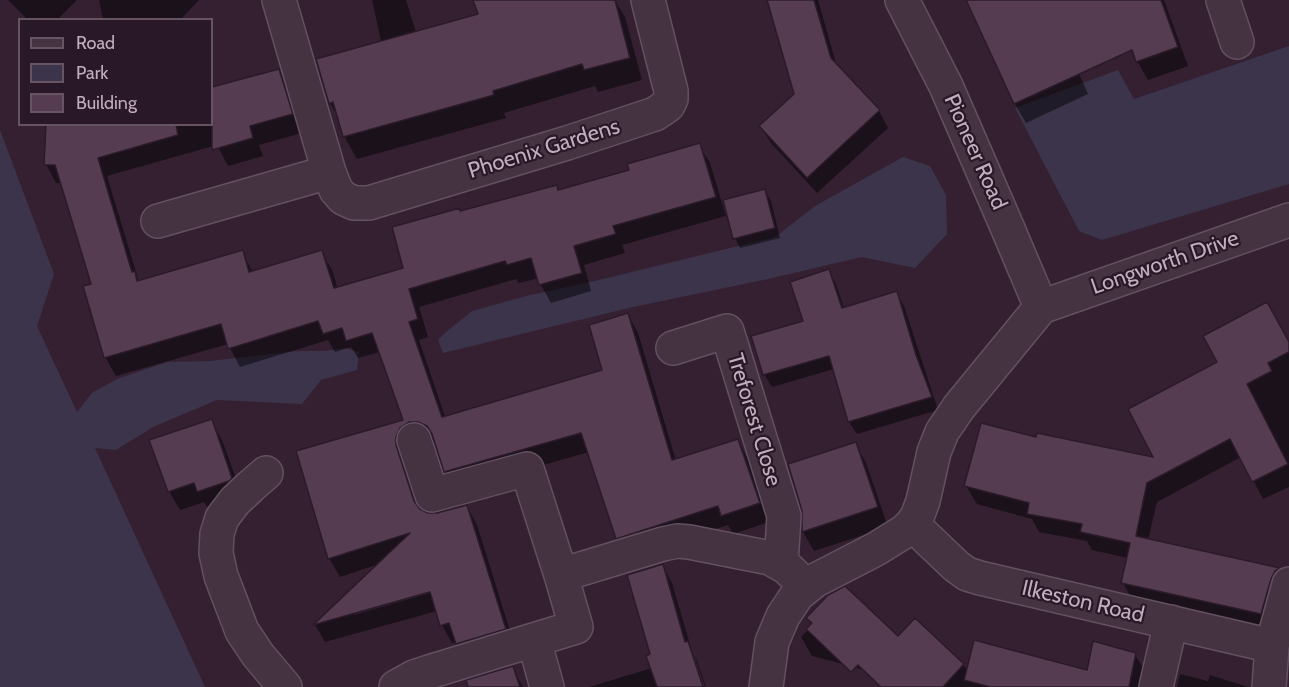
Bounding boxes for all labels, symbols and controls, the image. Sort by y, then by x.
legend [18,18,213,126]
text: Road [76,32,115,54]
text: Park [76,62,108,84]
street label: Pioneer Road [938,90,1012,214]
text: Building [76,92,137,114]
street label: Phoenix Gardens [465,113,623,185]
street label: Longworth Drive [1088,225,1242,301]
street label: Treforest Close [721,350,787,490]
street label: Ilkeston Road [1019,575,1147,629]

